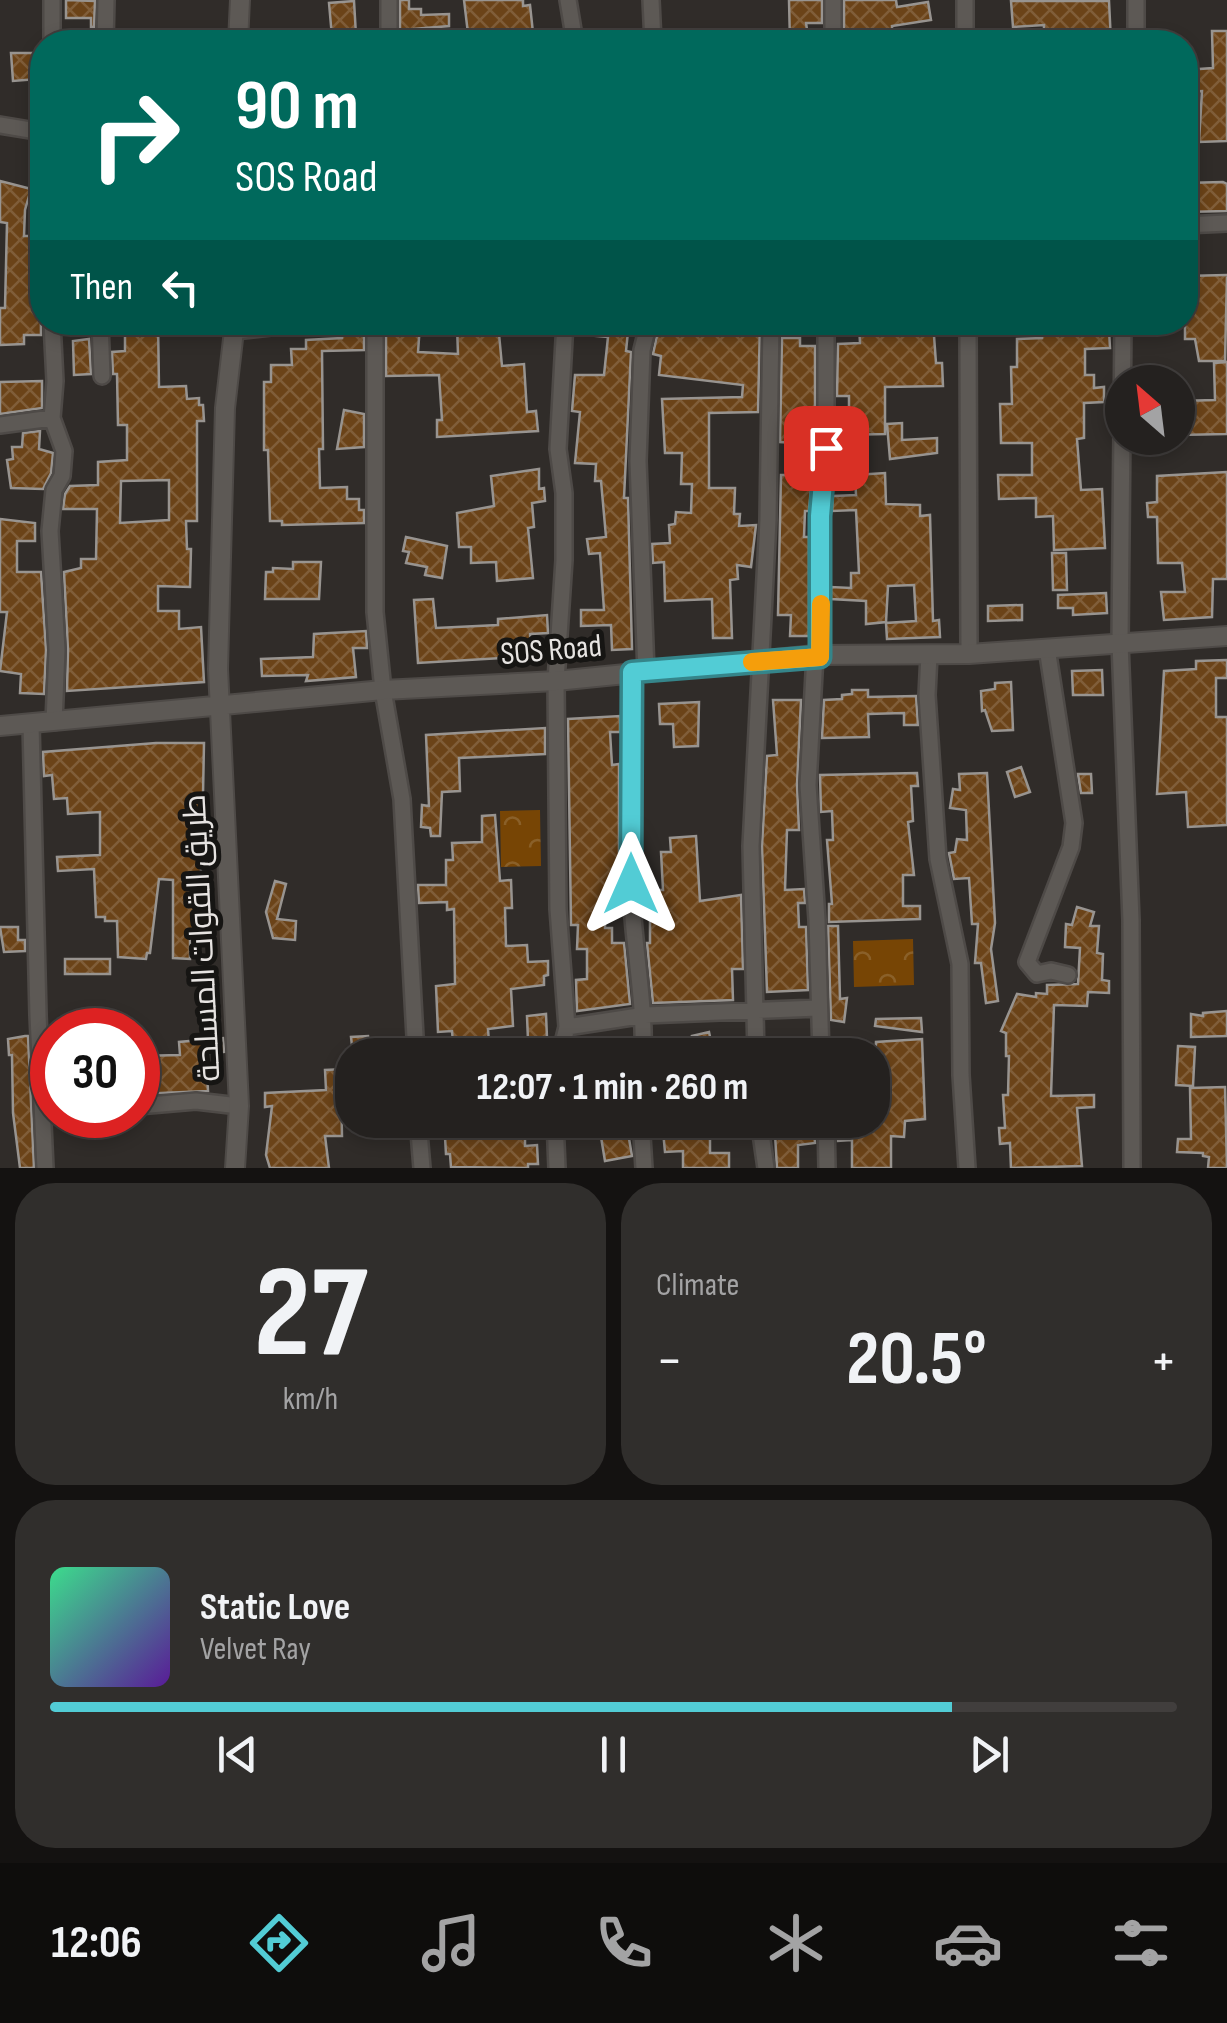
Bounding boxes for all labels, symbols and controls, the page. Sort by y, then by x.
text: 90 m [235,65,359,149]
icon: right [70,70,200,200]
text: SOS Road [235,150,377,205]
icon: left [153,260,208,315]
text: Then [70,265,133,310]
north arrow [1105,365,1195,455]
map controls [1105,365,1195,455]
pin [784,406,869,491]
icon: arrive [799,421,854,476]
street label: SOS Road [499,627,603,674]
street label: طريق القوات المسلحة [175,793,229,1083]
position arrow [579,832,683,936]
speed limit sign: 30 [30,1008,160,1138]
text: 12:07 · 1 min · 260 m [477,1065,748,1110]
text: 27 [254,1237,367,1393]
text: Climate [656,1266,739,1305]
text: 20.5° [846,1315,987,1406]
text: − [656,1328,683,1395]
text: + [1150,1328,1177,1395]
text: km/h [283,1380,338,1419]
text: Static Love [200,1585,350,1630]
text: Velvet Ray [200,1630,311,1669]
icon: previous [210,1727,265,1782]
icon: pause [586,1727,641,1782]
icon: next [962,1727,1017,1782]
icon: directions [244,1908,314,1978]
icon: music [416,1908,486,1978]
icon: phone [589,1908,659,1978]
icon: climate [761,1908,831,1978]
icon: car [933,1908,1003,1978]
icon: filters [1106,1908,1176,1978]
text: 12:06 [51,1916,142,1971]

